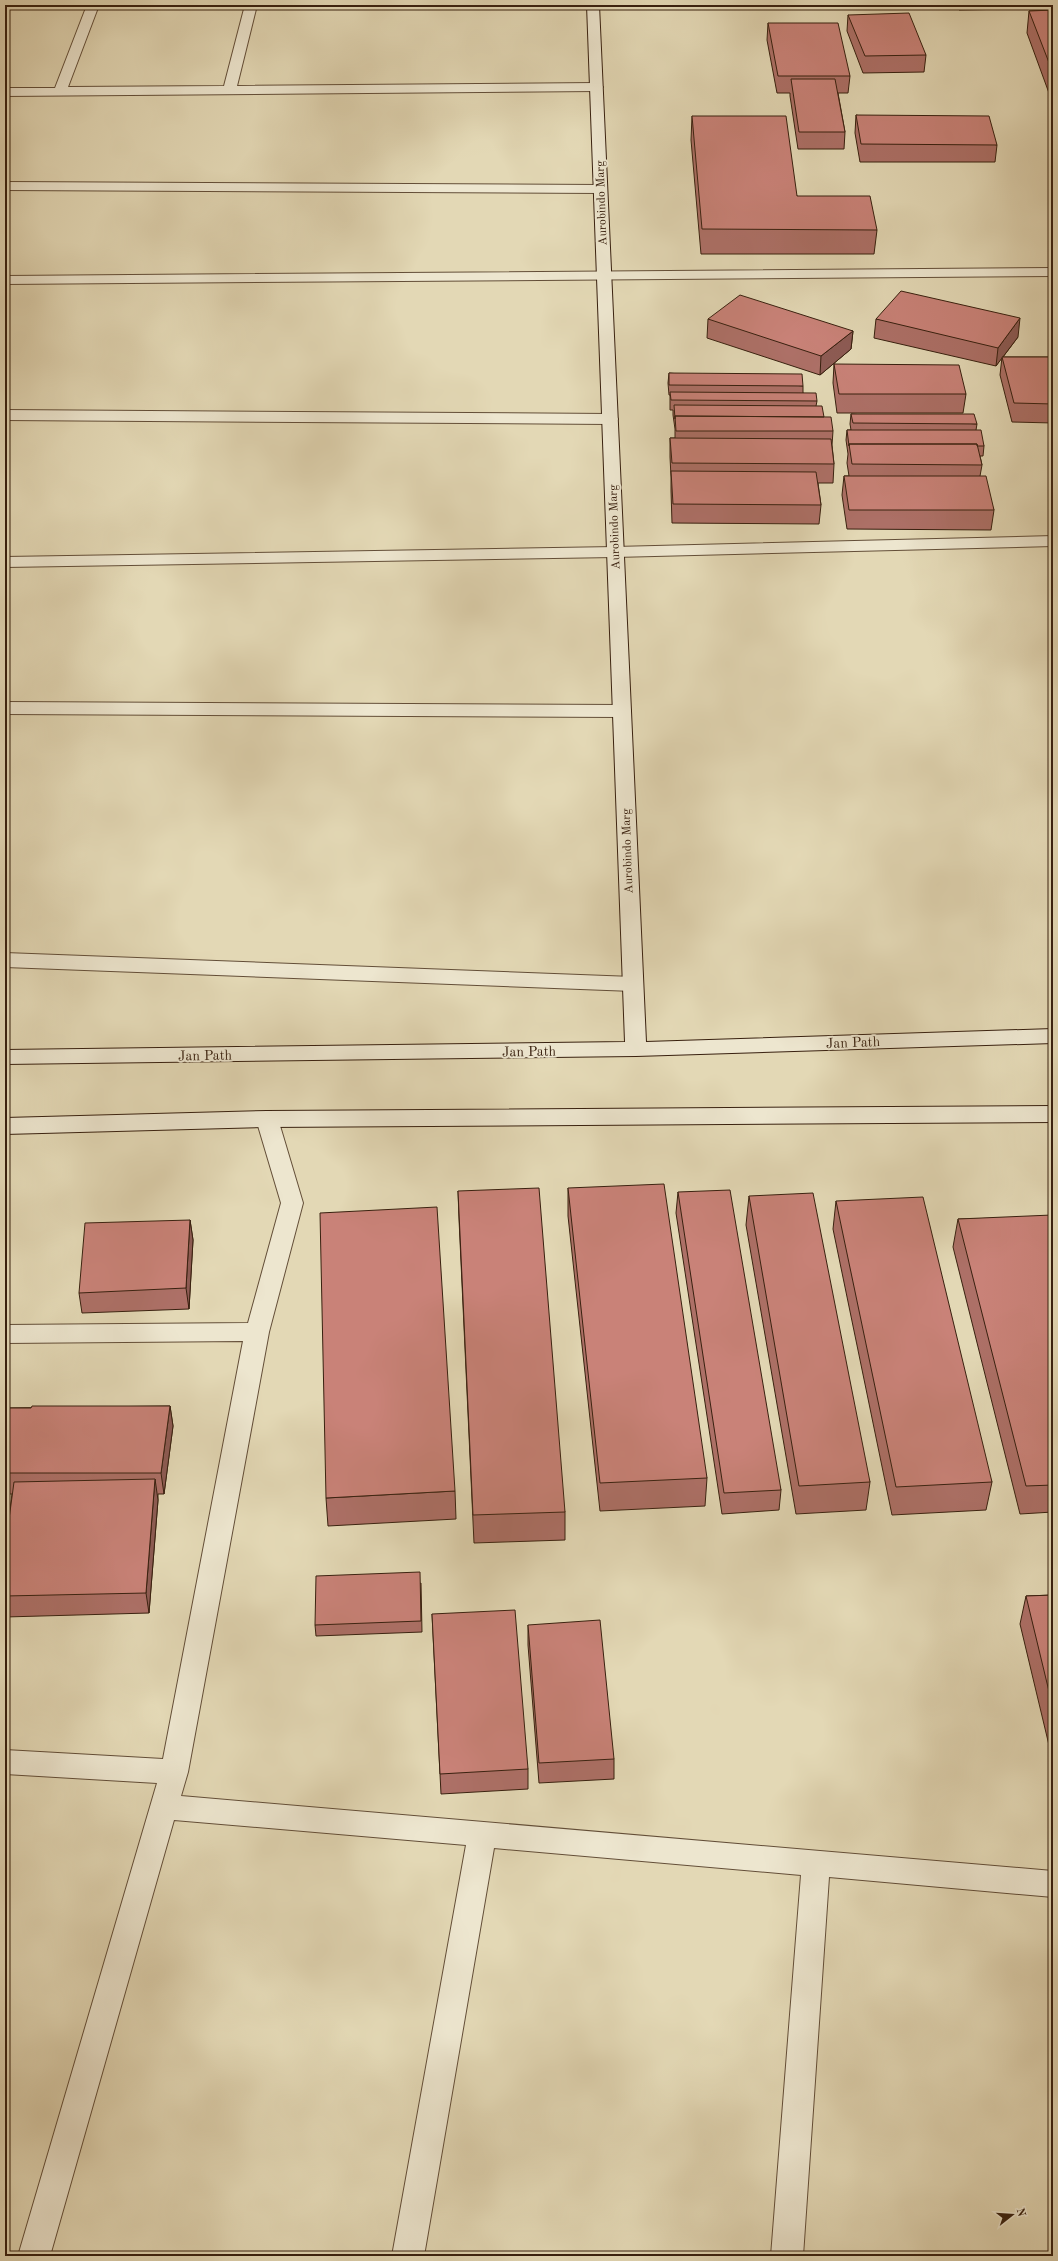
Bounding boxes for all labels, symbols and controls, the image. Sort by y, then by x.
street label: Aurobindo Marg [594,160,609,246]
street label: Aurobindo Marg [607,484,622,570]
street label: Aurobindo Marg [620,808,635,894]
street label: Jan Path [826,1035,881,1051]
street label: Jan Path [502,1045,557,1059]
street label: Jan Path [178,1049,233,1063]
north arrow [992,2195,1032,2235]
text: N [1014,2207,1027,2219]

